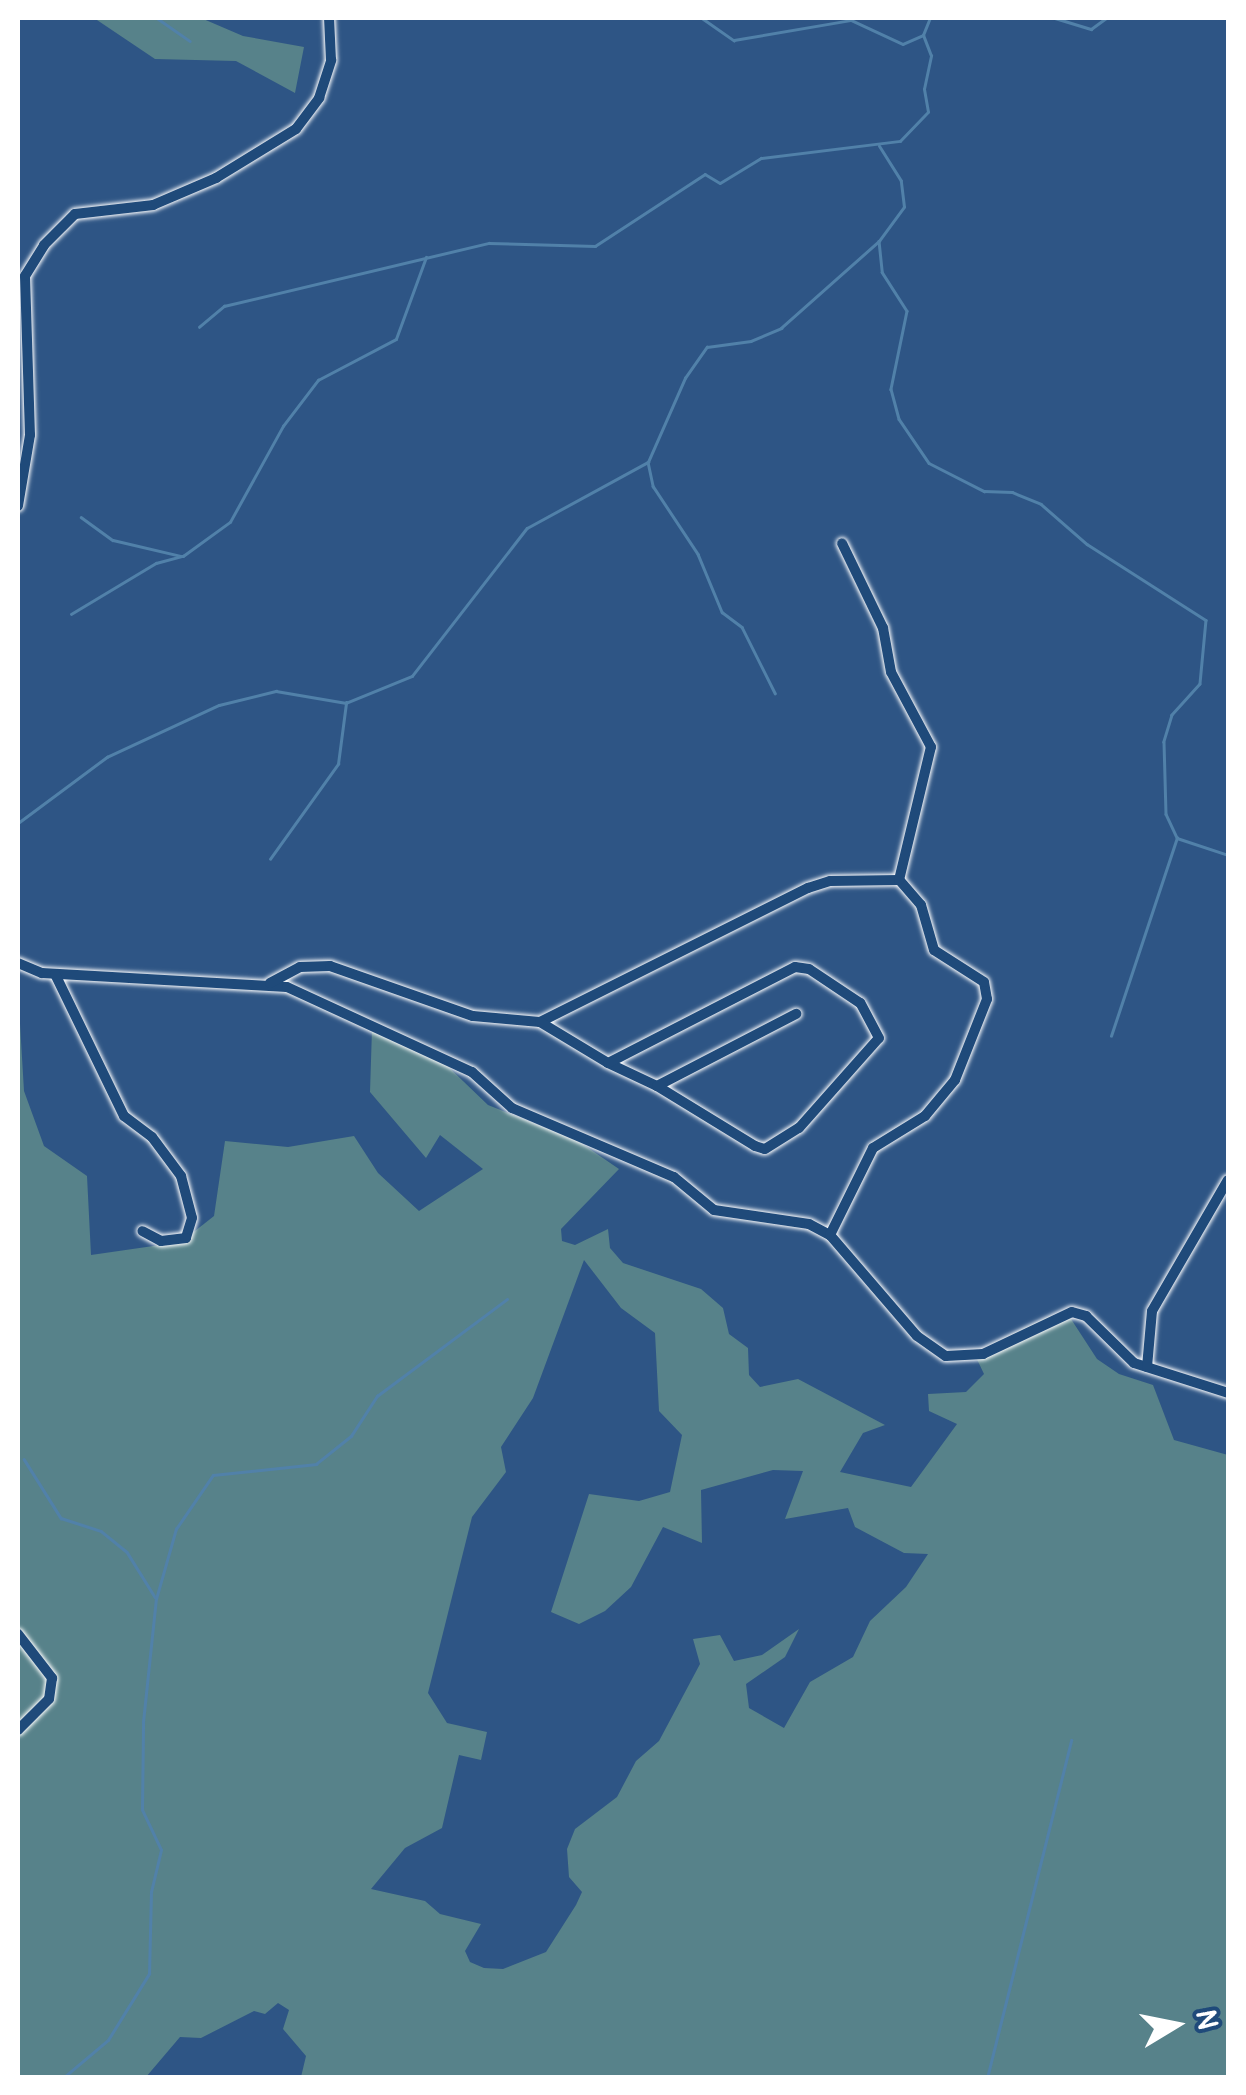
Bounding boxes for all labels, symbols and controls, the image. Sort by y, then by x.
north arrow [1126,1975,1226,2075]
text: N [1187,2007,1225,2032]

